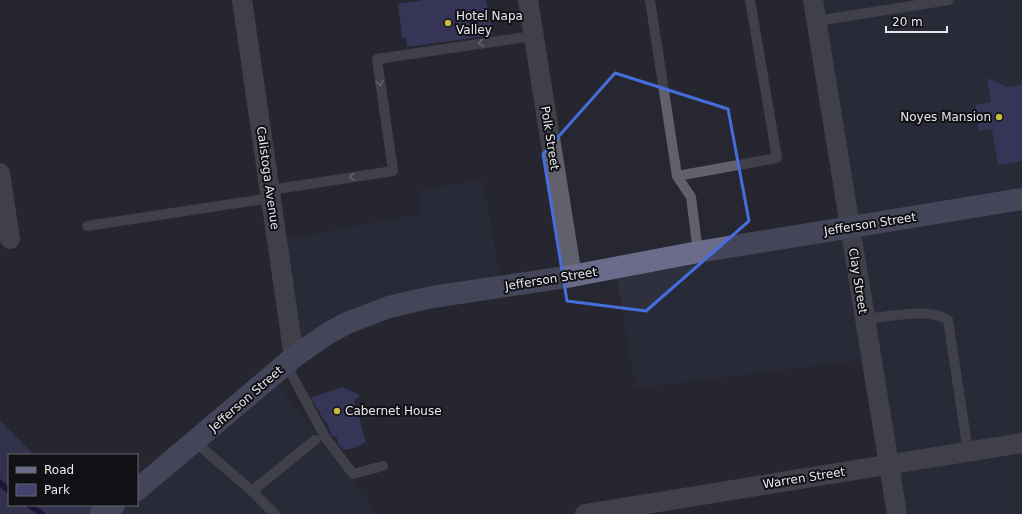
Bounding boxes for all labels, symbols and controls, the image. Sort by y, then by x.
scale bar [886,8,947,34]
place label: Hotel Napa Valley [456,9,523,37]
text: 20 m [892,15,923,29]
marker: Hotel Napa Valley [443,18,453,28]
one-way arrow [478,38,484,47]
one-way arrow [375,80,384,86]
street label: Polk Street [538,105,562,171]
place label: Noyes Mansion [900,110,991,124]
marker: Noyes Mansion [994,112,1004,122]
street label: Calistoga Avenue [254,125,282,231]
one-way arrow [349,172,355,181]
street label: Jefferson Street [822,210,917,238]
street label: Clay Street [846,247,870,315]
street label: Jefferson Street [503,265,598,293]
street label: Jefferson Street [206,363,286,435]
place label: Cabernet House [345,404,442,418]
marker: Cabernet House [332,406,342,416]
legend [8,454,138,506]
text: Road [44,463,74,477]
street label: Warren Street [762,465,846,491]
text: Park [44,483,70,497]

